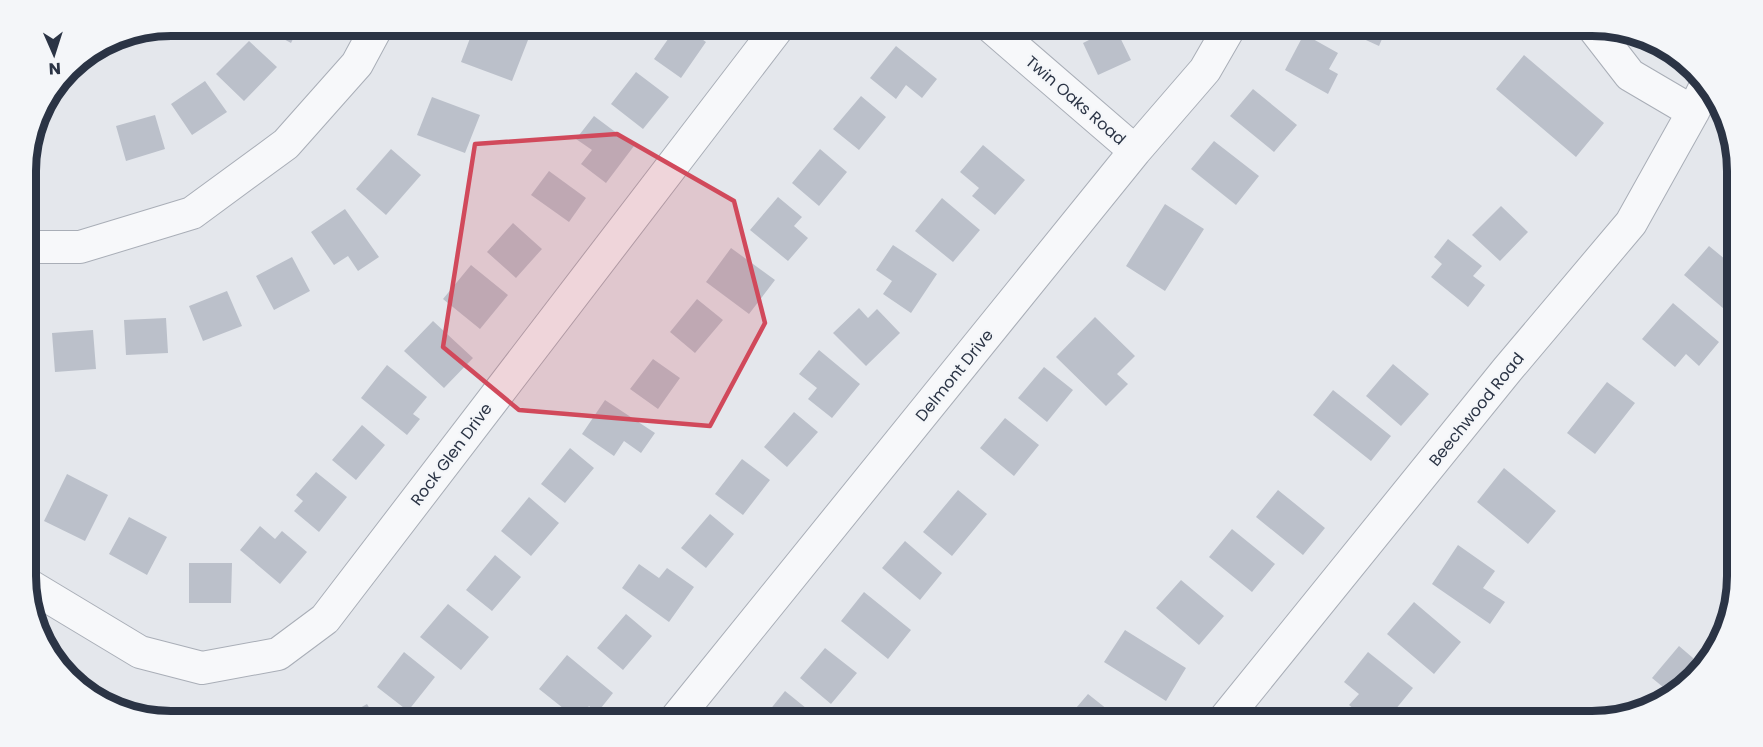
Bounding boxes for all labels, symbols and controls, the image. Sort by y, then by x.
north arrow [24,24,84,84]
street label: Twin Oaks Road [1021,50,1131,150]
text: N [48,57,61,80]
street label: Delmont Drive [910,324,999,426]
street label: Beechwood Road [1423,348,1529,471]
street label: Rock Glen Drive [405,398,498,510]

